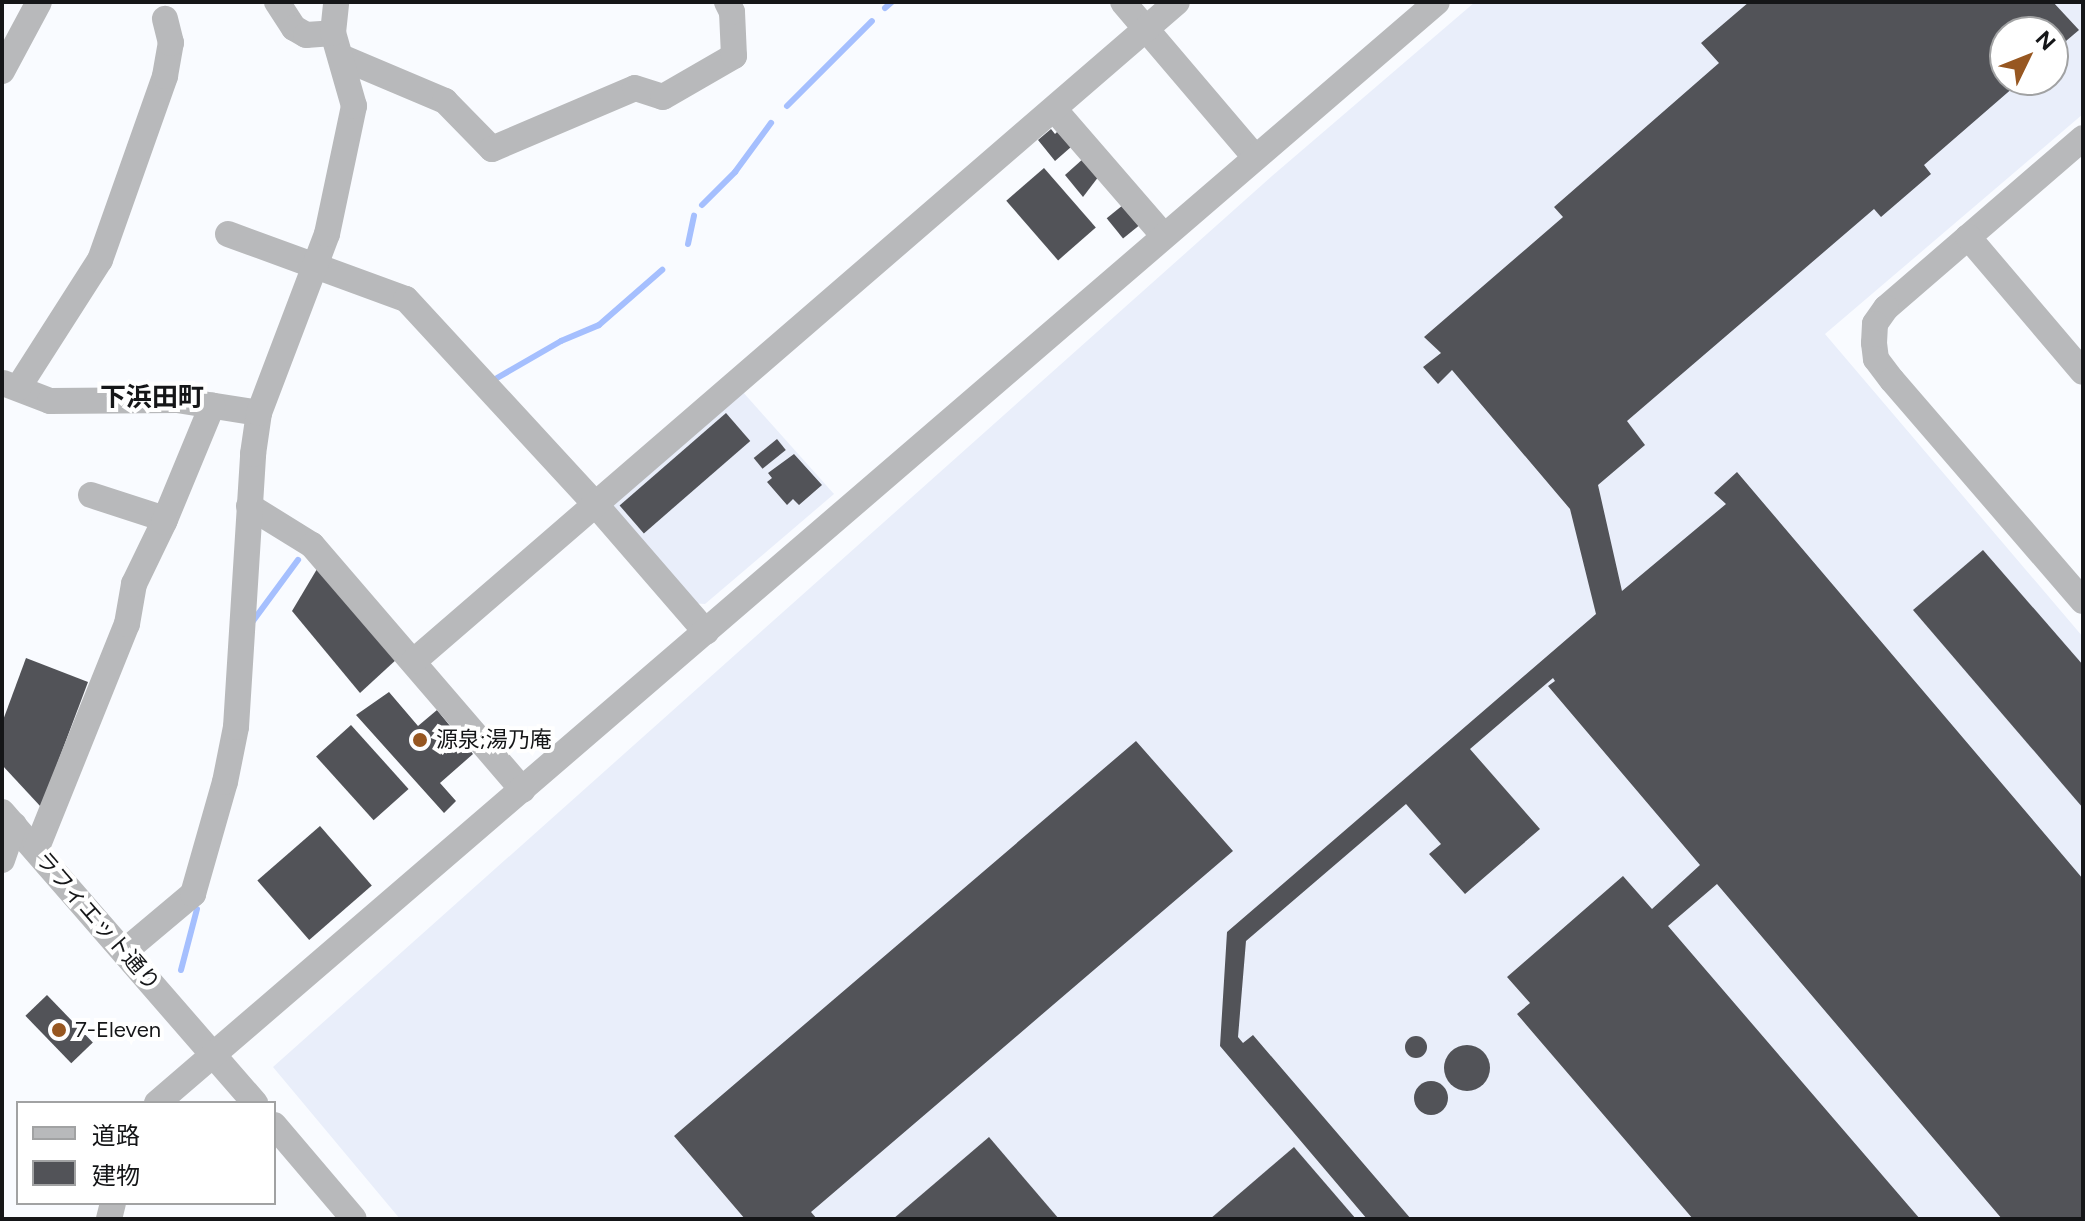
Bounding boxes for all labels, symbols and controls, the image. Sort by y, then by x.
north arrow [1989,16,2069,96]
text: N [2030,25,2061,56]
district label: 下浜田町 [100,382,204,414]
place label: 源泉;湯乃庵 [436,727,552,753]
marker: 源泉;湯乃庵 [411,731,429,749]
street label: ラフィエット通り [30,846,166,996]
place label: 7-Eleven [75,1017,161,1043]
marker: 7-Eleven [50,1021,68,1039]
legend [16,1101,276,1205]
text: 道路 [92,1121,140,1150]
text: 建物 [92,1161,140,1190]

